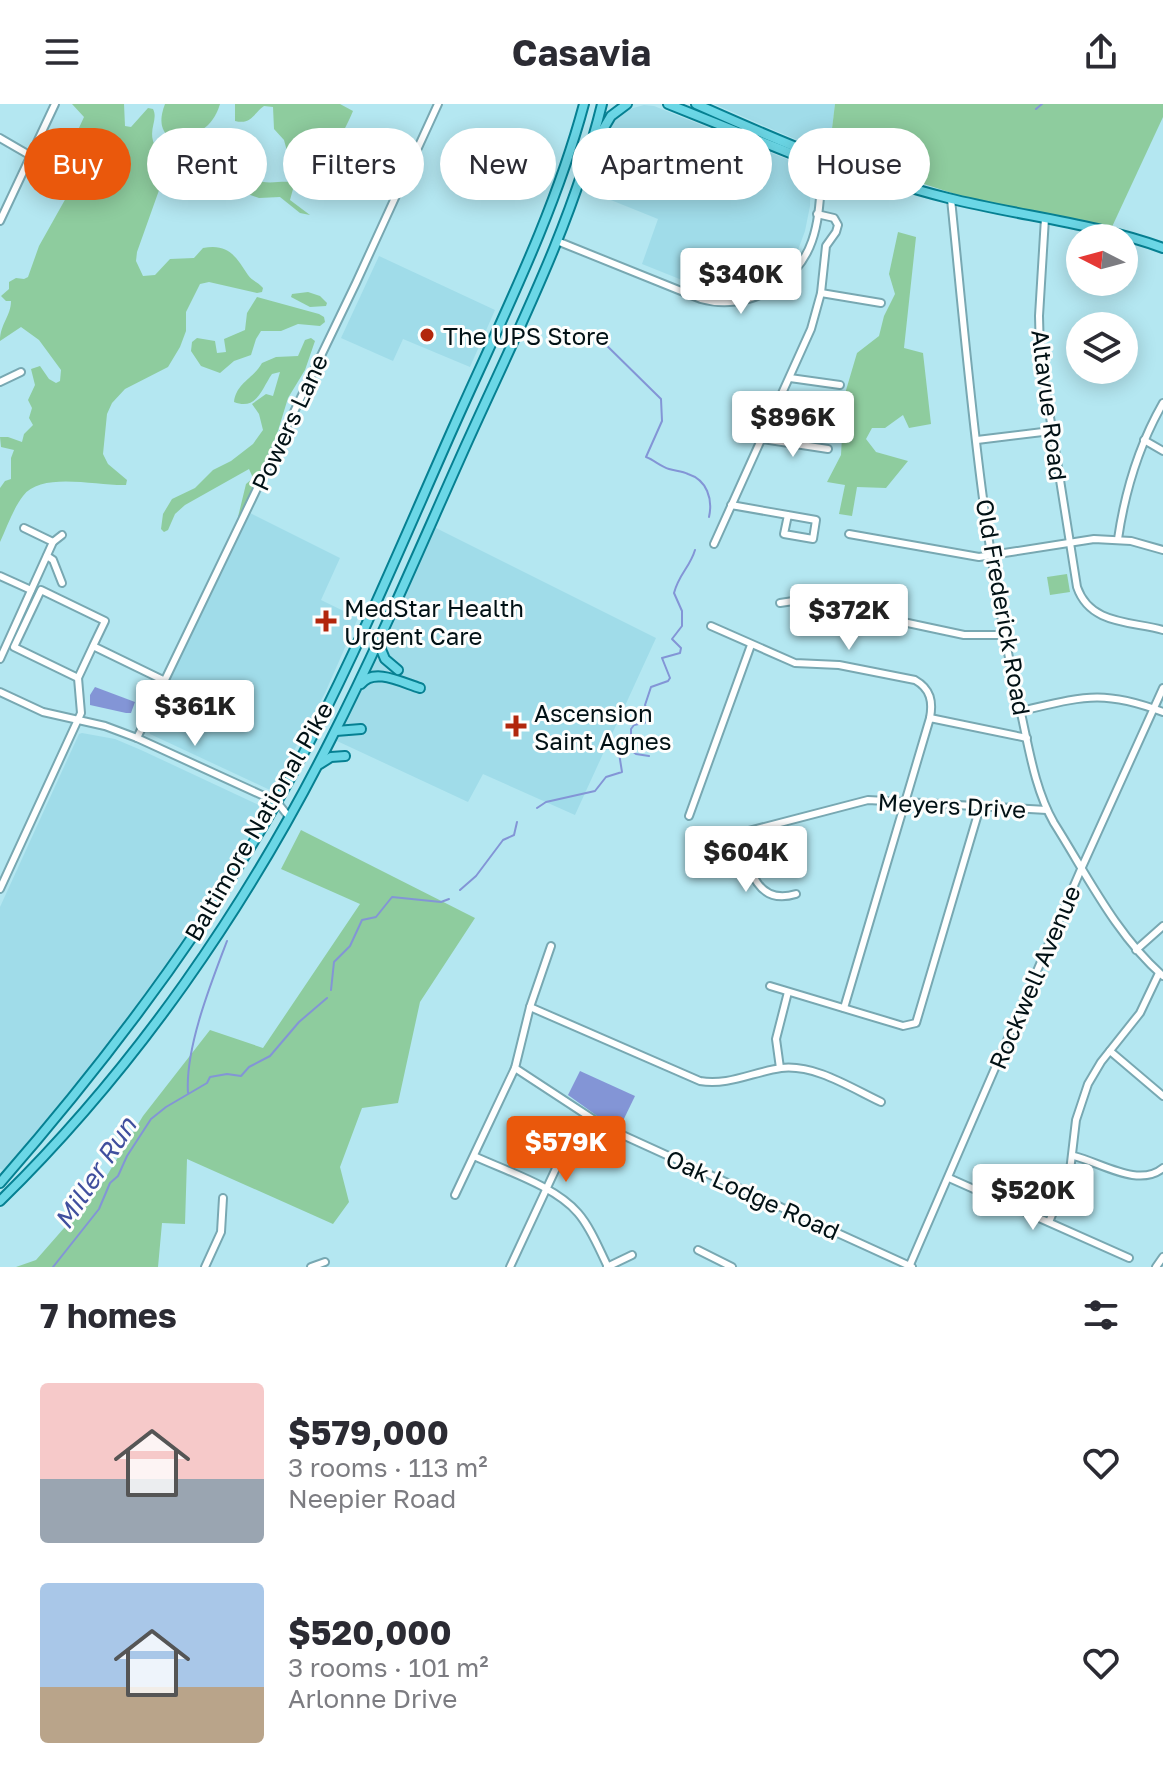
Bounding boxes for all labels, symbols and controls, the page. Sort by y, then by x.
icon: menu [40,30,84,74]
icon: share [1079,30,1123,74]
text: Casavia [512,31,651,74]
chip: Buy [24,128,131,200]
chip: Rent [147,128,267,200]
chip: Filters [283,128,424,200]
chip: New [440,128,556,200]
chip: Apartment [572,128,772,200]
chip: House [788,128,930,200]
north arrow [1066,224,1138,296]
map controls [1066,224,1138,384]
pin: $340K [685,248,797,316]
text: $340K [698,258,784,289]
button: layers [1066,312,1138,384]
place label: The UPS Store [443,321,609,350]
marker: The UPS Store [418,326,436,344]
street label: Altavue Road [1026,328,1074,482]
street label: Powers Lane [245,349,333,495]
pin: $896K [737,391,849,459]
text: $896K [750,401,836,432]
street label: Old Frederick Road [971,497,1037,717]
pin: $372K [793,584,905,652]
place label: MedStar Health Urgent Care [344,593,524,650]
text: $372K [808,594,890,625]
marker: MedStar Health Urgent Care [315,610,337,632]
pin: $361K [139,680,251,748]
text: $361K [154,690,236,721]
street label: Baltimore National Pike [178,697,338,945]
place label: Ascension Saint Agnes [534,698,671,755]
marker: Ascension Saint Agnes [505,715,527,737]
street label: Meyers Drive [877,787,1027,823]
pin: $604K [690,826,802,894]
text: $604K [703,836,789,867]
street label: Rockwell Avenue [982,881,1086,1073]
water label: Miller Run [48,1111,143,1234]
pin: $579K [510,1116,622,1184]
text: $579K [525,1126,607,1157]
street label: Oak Lodge Road [662,1143,844,1245]
pin: $520K [977,1164,1089,1232]
text: $520K [991,1174,1075,1205]
icon: filters [1079,1293,1123,1337]
text: 7 homes [40,1295,177,1335]
text: $579,000 [288,1412,449,1452]
icon: home [104,1415,200,1511]
icon: heart [1079,1441,1123,1485]
text: 3 rooms · 113 m² [288,1452,488,1483]
text: Neepier Road [288,1483,456,1514]
text: $520,000 [288,1612,452,1652]
icon: home [104,1615,200,1711]
icon: heart [1079,1641,1123,1685]
text: 3 rooms · 101 m² [288,1652,489,1683]
text: Arlonne Drive [288,1683,457,1714]

